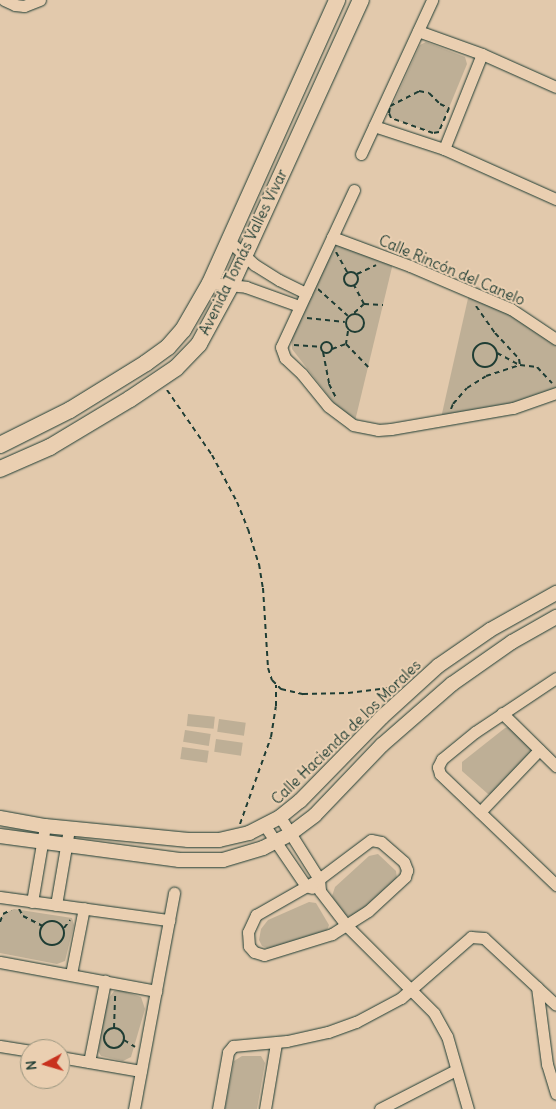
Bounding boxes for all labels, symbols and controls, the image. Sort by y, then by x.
street label: Avenida Tomás Valles Vivar [195,166,291,338]
street label: Calle Rincón del Canelo [376,231,528,309]
street label: Calle Hacienda de los Morales [268,656,424,808]
north arrow [20,1039,70,1089]
text: N [22,1060,41,1071]

